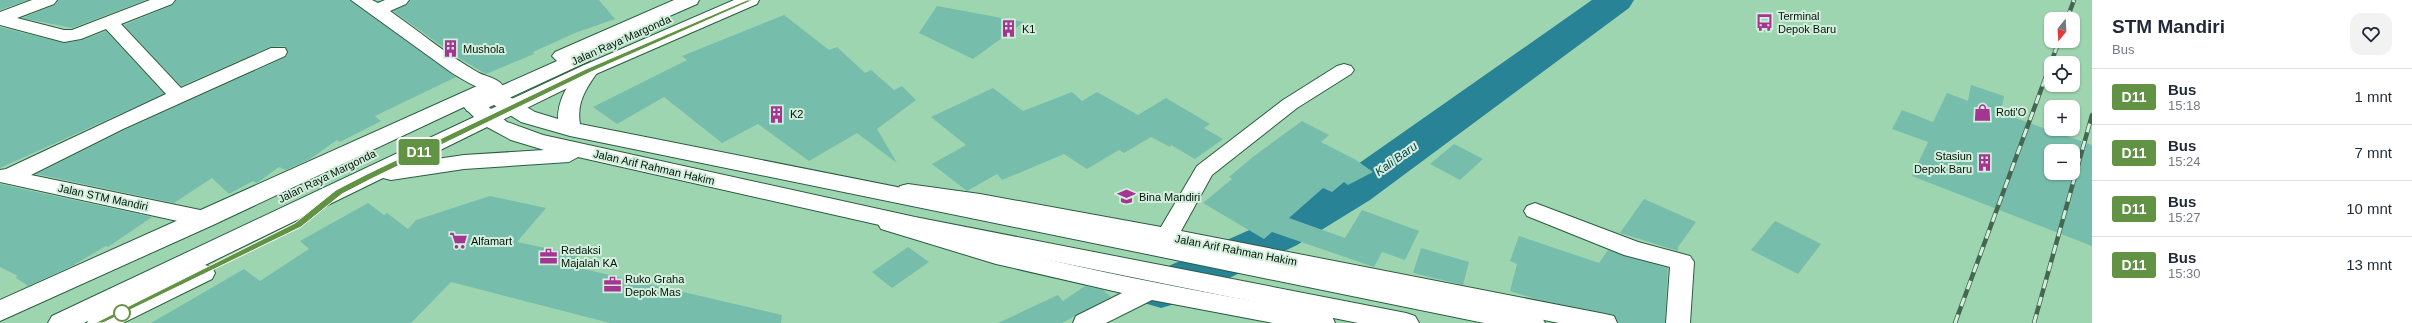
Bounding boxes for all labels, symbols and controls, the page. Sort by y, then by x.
place label: Terminal Depok Baru [1778,10,1836,35]
street label: Jalan Raya Margonda [569,12,673,67]
bus stop icon: Terminal Depok Baru [1755,12,1775,32]
north arrow [2044,12,2080,48]
map controls [2044,12,2080,180]
button: heart [2350,13,2392,55]
text: STM Mandiri [2112,16,2225,37]
building icon: K1 [999,19,1019,39]
place label: K1 [1022,23,1035,35]
building icon: Mushola [440,39,460,59]
text: Bus [2112,42,2134,57]
place label: Mushola [463,43,505,55]
button: locate [2044,56,2080,92]
text: Bus [2168,81,2196,98]
text: 1 mnt [2354,88,2392,105]
text: D11 [2122,89,2146,105]
text: 15:18 [2168,98,2201,113]
button: + [2044,100,2080,136]
shop icon: Roti'O [1973,102,1993,122]
building icon: K2 [767,104,787,124]
place label: Roti'O [1996,106,2027,118]
place label: K2 [790,108,803,120]
text: Bus [2168,137,2196,154]
line badge: D11 [396,139,442,165]
water label: Kali Baru [1372,139,1420,179]
text: D11 [407,144,431,160]
button: − [2044,144,2080,180]
text: 7 mnt [2354,144,2392,161]
text: D11 [2122,145,2146,161]
street label: Jalan Raya Margonda [276,147,379,205]
street label: Jalan Arif Rahman Hakim [592,147,716,187]
place label: Stasiun Depok Baru [1914,150,1972,175]
building icon: Stasiun Depok Baru [1975,152,1995,172]
text: 15:24 [2168,154,2201,169]
street label: Jalan STM Mandiri [57,182,149,212]
school or university icon: Bina Mandiri [1116,187,1136,207]
place label: Bina Mandiri [1139,191,1200,203]
text: Bus [2168,193,2196,210]
text: 10 mnt [2346,200,2392,217]
text: D11 [2122,201,2146,217]
text: 15:27 [2168,210,2201,225]
supermarket icon: Alfamart [448,231,468,251]
street label: Jalan Arif Rahman Hakim [1174,232,1298,268]
place label: Alfamart [471,235,512,247]
place label: Redaksi Majalah KA [561,244,618,269]
office icon: Redaksi Majalah KA [538,246,558,266]
text: Bus [2168,249,2196,266]
text: 13 mnt [2346,256,2392,273]
text: D11 [2122,257,2146,273]
text: 15:30 [2168,266,2201,281]
place label: Ruko Graha Depok Mas [625,273,685,298]
office icon: Ruko Graha Depok Mas [602,275,622,295]
unlabelled marker [113,304,131,322]

